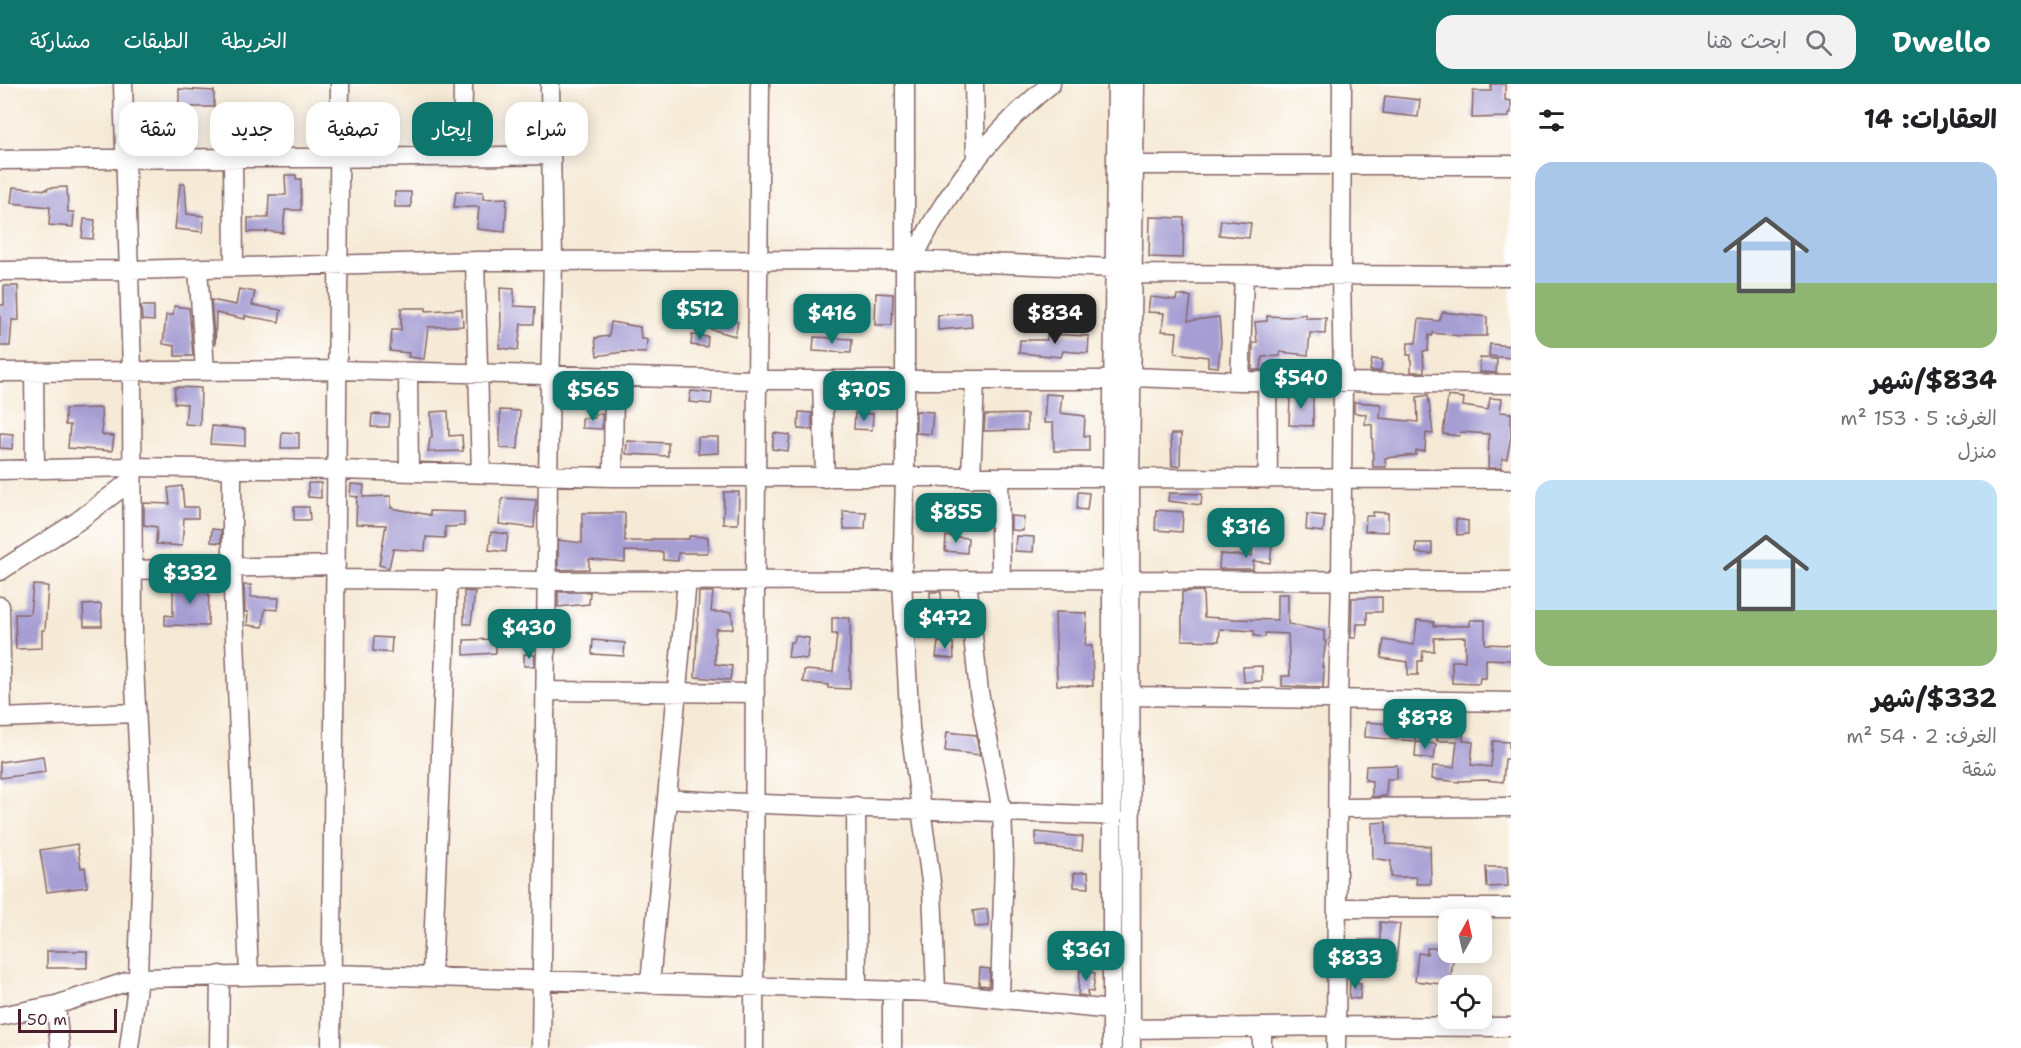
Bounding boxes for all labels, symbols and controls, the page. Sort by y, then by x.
search box [1436,15,1856,69]
text: Dwello [1892,23,1991,61]
text: ابحث هنا [1706,26,1787,55]
icon: search [1802,26,1835,59]
text: مشاركة [30,27,91,55]
text: الطبقات [124,27,189,55]
text: الخريطة [222,27,287,55]
text: العقارات: 14 [1863,101,1997,136]
chip: شقة [119,102,198,156]
chip: جديد [210,102,294,156]
chip: تصفية [306,102,400,156]
chip: إيجار [412,102,493,156]
chip: شراء [505,102,588,156]
icon: filters [1535,104,1568,137]
icon: home [1712,201,1820,309]
pin: $512 [664,290,736,341]
pin: $416 [796,294,868,345]
pin: $834 [1019,294,1091,345]
text: $512 [676,296,724,322]
text: $416 [808,300,856,326]
text: $834 [1027,300,1083,326]
pin: $540 [1265,359,1337,410]
text: $834/شهر [1871,362,1997,397]
text: $540 [1274,365,1328,391]
pin: $565 [557,371,629,422]
pin: $705 [828,371,900,422]
text: $565 [567,377,619,403]
text: $705 [837,377,891,403]
text: الغرف: 5 · 153 m² [1840,405,1997,431]
text: منزل [1958,438,1997,464]
pin: $855 [920,493,992,544]
text: $855 [930,499,982,525]
pin: $316 [1210,508,1282,559]
text: $316 [1221,514,1271,540]
icon: home [1712,519,1820,627]
pin: $332 [154,554,226,605]
text: $332 [163,560,217,586]
pin: $472 [909,599,981,650]
text: $472 [918,605,972,631]
pin: $430 [493,609,565,660]
text: $430 [502,615,556,641]
text: $332/شهر [1872,680,1997,715]
pin: $878 [1389,699,1461,750]
text: $878 [1397,705,1453,731]
text: الغرف: 2 · 54 m² [1846,723,1997,749]
text: شقة [1962,756,1997,782]
north arrow [1438,909,1492,963]
map controls [1438,909,1492,1029]
pin: $361 [1050,931,1122,982]
text: $361 [1061,937,1111,963]
pin: $833 [1319,939,1391,990]
text: $833 [1327,945,1383,971]
button: locate [1438,975,1492,1029]
scale bar [18,1006,117,1034]
text: 50 m [27,1009,67,1030]

